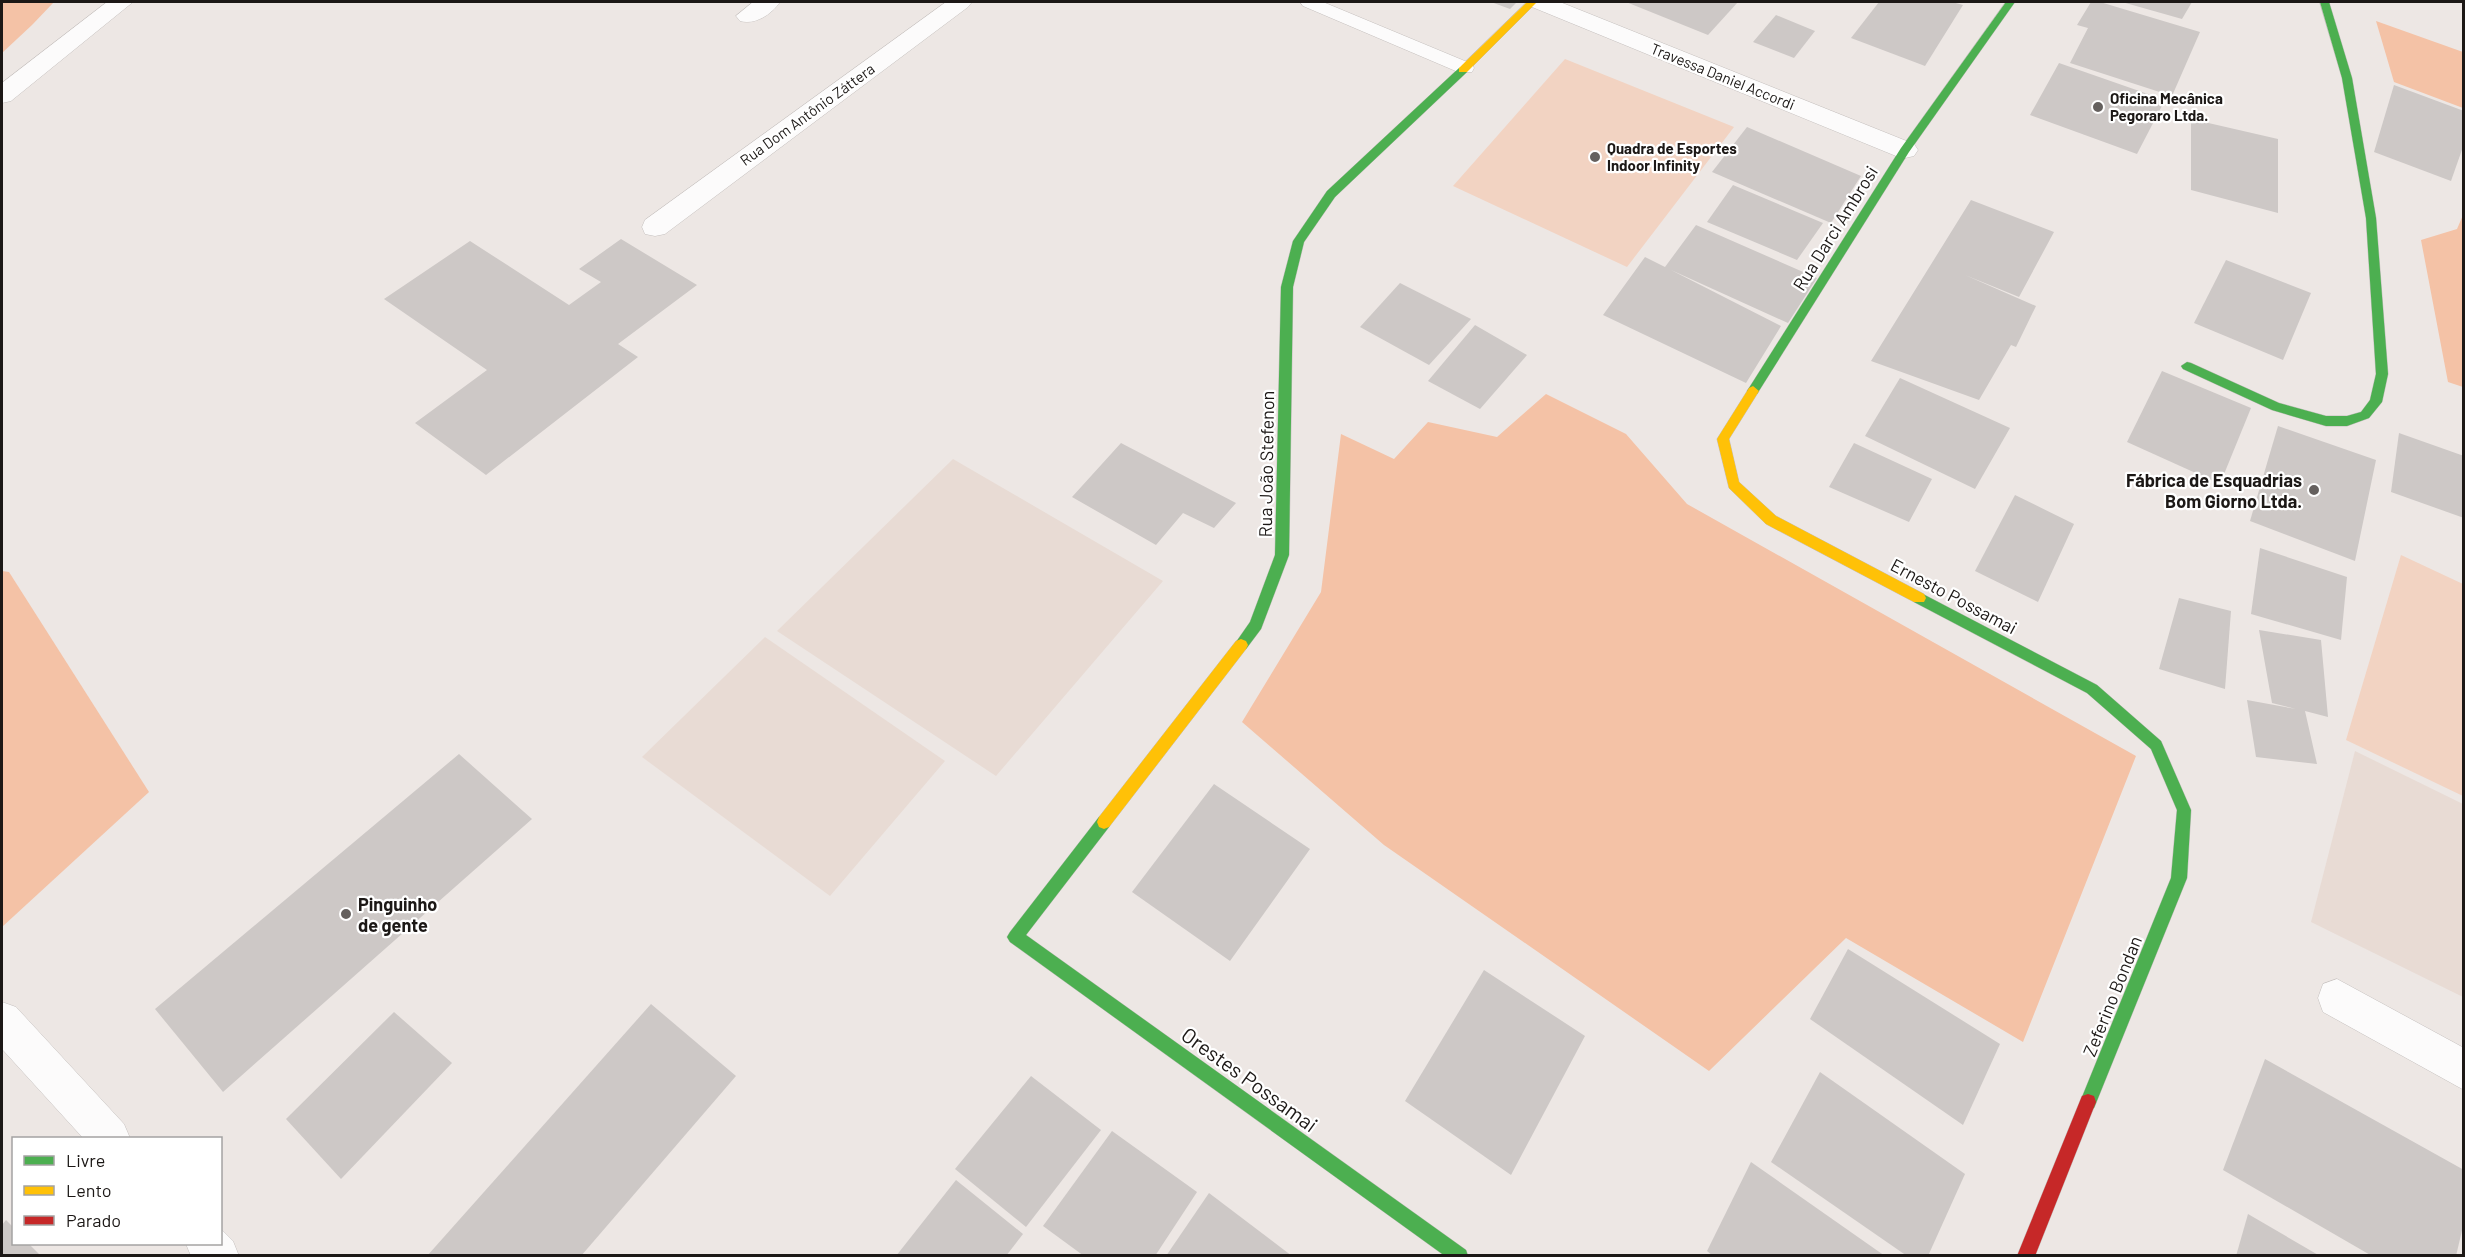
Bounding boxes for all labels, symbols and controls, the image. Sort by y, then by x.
street label: Travessa Daniel Accordi [1648,39,1798,113]
street label: Rua Dom Antônio Záttera [736,59,878,169]
place label: Oficina Mecânica Pegoraro Ltda. [2110,89,2223,124]
marker: Oficina Mecânica Pegoraro Ltda. [2091,100,2105,114]
place label: Quadra de Esportes Indoor Infinity [1607,139,1737,174]
marker: Quadra de Esportes Indoor Infinity [1588,150,1602,164]
street label: Rua Darci Ambrosi [1788,162,1882,294]
street label: Rua João Stefenon [1254,390,1278,538]
place label: Fábrica de Esquadrias Bom Giorno Ltda. [2126,469,2302,512]
marker: Fábrica de Esquadrias Bom Giorno Ltda. [2307,483,2321,497]
street label: Ernesto Possamai [1887,553,2021,639]
place label: Pinguinho de gente [358,893,437,936]
marker: Pinguinho de gente [339,907,353,921]
street label: Zeferino Bondan [2078,933,2146,1059]
street label: Orestes Possamai [1177,1021,1323,1137]
legend [12,1137,222,1245]
text: Livre [66,1149,105,1171]
text: Lento [66,1179,112,1201]
text: Parado [66,1209,121,1231]

